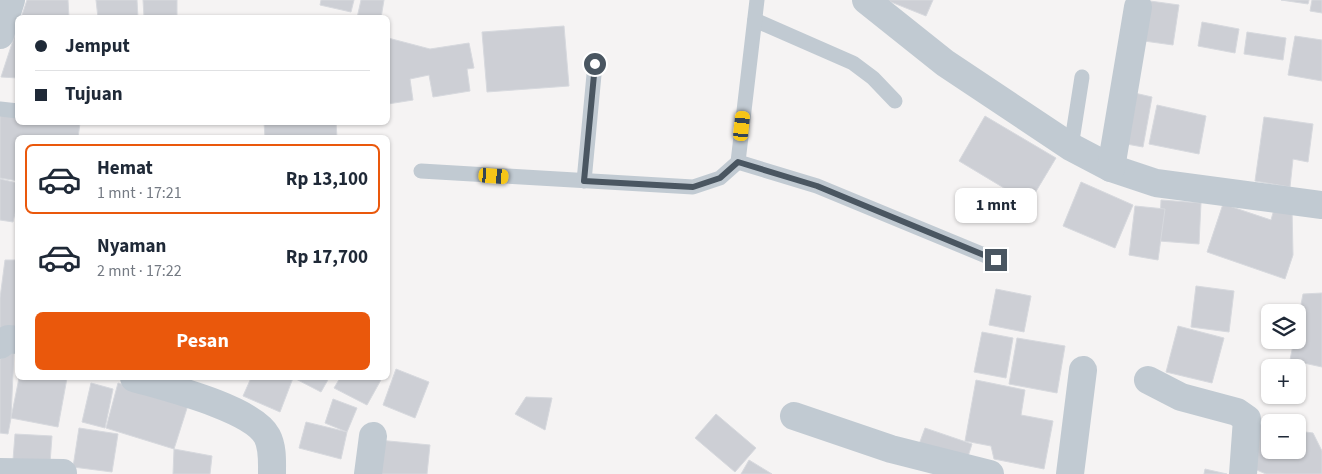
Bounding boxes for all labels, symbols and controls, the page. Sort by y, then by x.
text: Jemput [65,33,130,60]
route start [584,53,606,75]
text: Tujuan [65,81,123,108]
car [732,110,751,142]
text: Hemat [97,155,153,182]
icon: car [37,157,82,202]
text: Rp 13,100 [286,166,368,193]
car [478,167,509,185]
text: 1 mnt · 17:21 [97,182,182,204]
callout: 1 mnt [955,188,1037,222]
text: 1 mnt [976,194,1016,216]
text: Nyaman [97,233,166,260]
icon: car [37,235,82,280]
text: Rp 17,700 [286,244,368,271]
route end [985,249,1007,271]
text: 2 mnt · 17:22 [97,260,182,282]
map controls [1261,304,1306,459]
button: layers [1261,304,1306,349]
button: Pesan [35,312,370,370]
button: + [1261,359,1306,404]
button: − [1261,414,1306,459]

